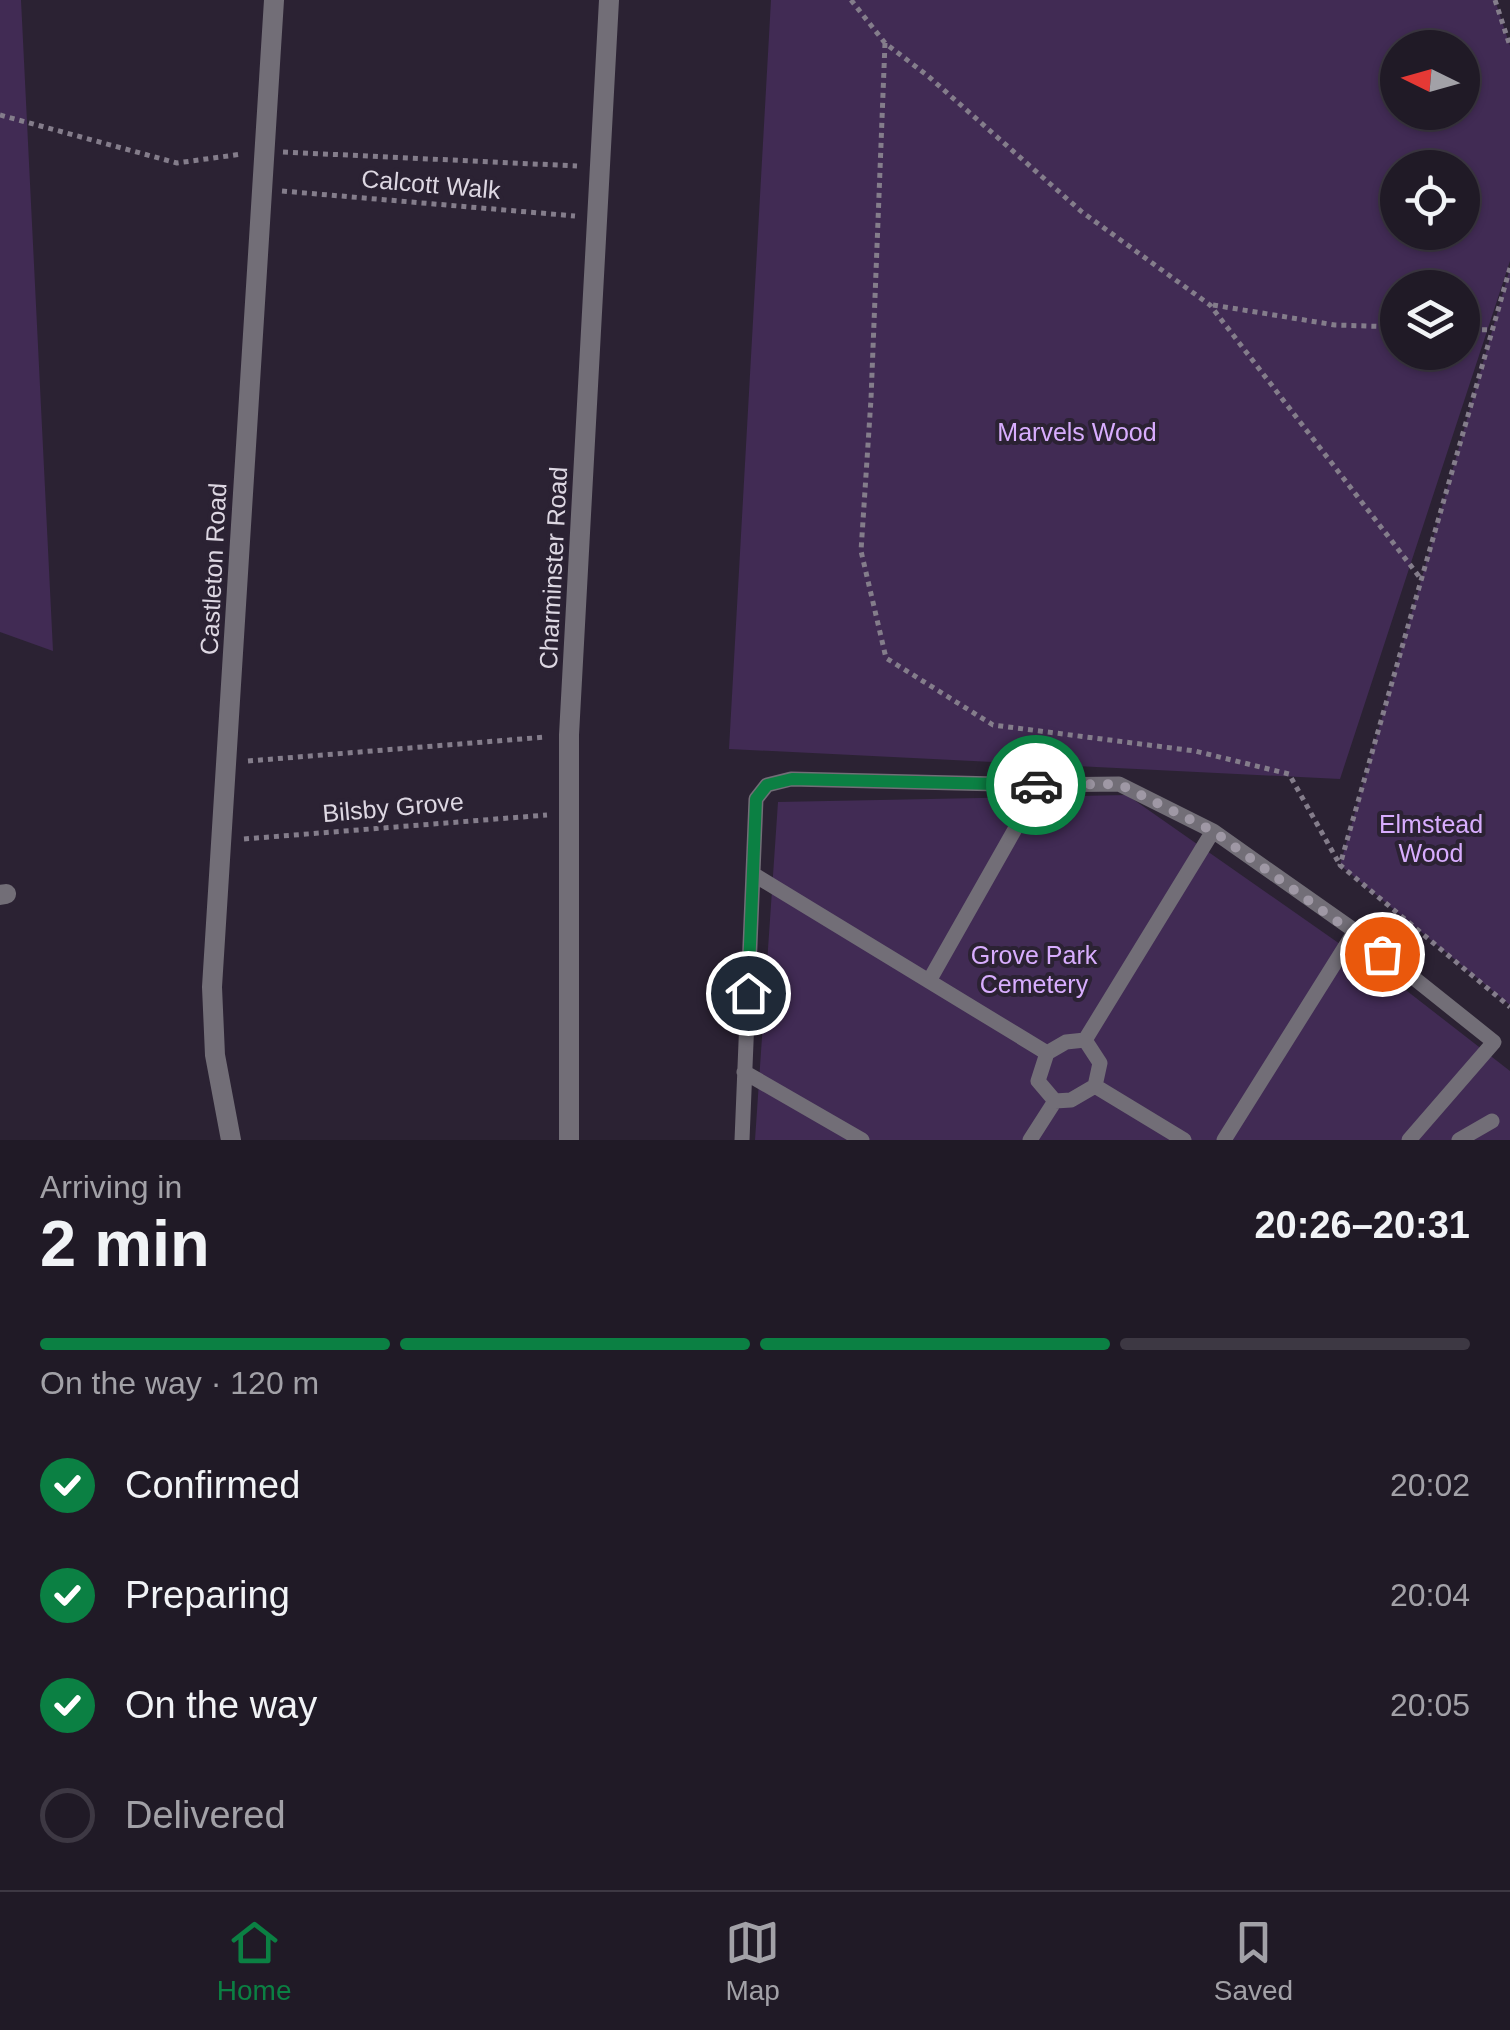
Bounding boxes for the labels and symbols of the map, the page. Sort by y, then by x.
north arrow [1380,30,1480,130]
street label: Calcott Walk [360,164,502,204]
park label: Marvels Wood [997,418,1157,446]
street label: Charminster Road [534,466,572,670]
street label: Castleton Road [195,482,231,656]
courier [986,735,1086,835]
street label: Bilsby Grove [321,787,465,827]
park label: Elmstead Wood [1379,810,1483,867]
pin [1340,912,1425,997]
park label: Grove Park Cemetery [971,941,1098,998]
pin [706,951,791,1036]

